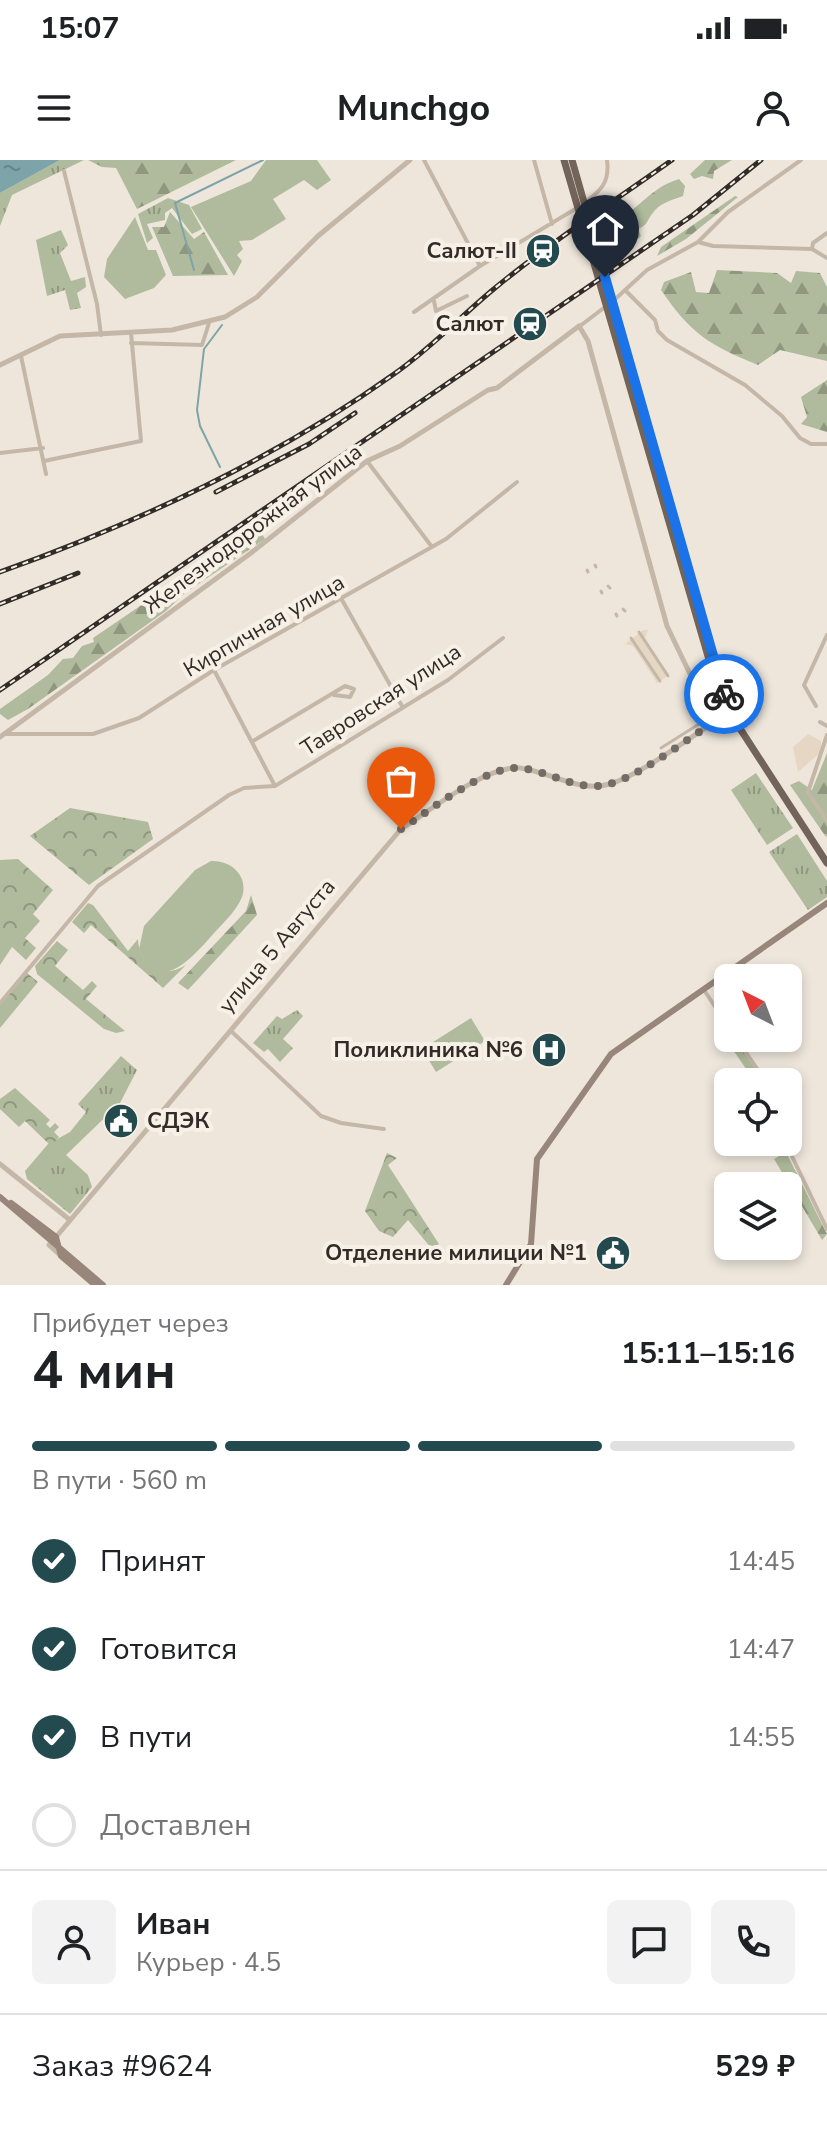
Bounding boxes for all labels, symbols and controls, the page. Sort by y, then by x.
text: 15:07 [40,8,119,49]
text: Munchgo [337,84,490,133]
icon: menu [32,86,76,130]
icon: person [751,86,795,130]
pin [571,195,639,277]
icon: home [583,207,627,251]
station icon: Салют-II [524,232,562,270]
place label: Салют-II [427,236,517,266]
station icon: Салют [511,305,549,343]
place label: Салют [435,309,505,339]
street label: Железнодорожная улица [138,437,368,621]
street label: Кирпичная улица [178,568,350,684]
street label: Тавровская улица [295,637,467,763]
courier [684,654,764,734]
icon: bike [702,672,746,716]
pin [367,747,435,829]
icon: bag [379,759,423,803]
street label: улица 5 Августа [212,872,342,1020]
north arrow [714,964,802,1052]
map controls [714,964,802,1260]
hospital icon: Поликлиника №6 [530,1031,568,1069]
place label: Поликлиника №6 [334,1035,523,1065]
button: locate [714,1068,802,1156]
public building icon: СДЭК [102,1102,140,1140]
place label: СДЭК [147,1106,209,1136]
button: layers [714,1172,802,1260]
public building icon: Отделение милиции №1 [594,1234,632,1272]
place label: Отделение милиции №1 [325,1238,587,1268]
text: Прибудет через [32,1306,229,1341]
text: 15:11–15:16 [621,1333,795,1374]
text: 4 мин [32,1335,176,1406]
text: В пути · 560 m [32,1463,207,1498]
icon: check [32,1539,76,1583]
text: Принят [100,1541,205,1582]
text: 14:45 [727,1544,795,1579]
icon: check [32,1627,76,1671]
text: Готовится [100,1629,237,1670]
text: 14:47 [727,1632,795,1667]
icon: check [32,1715,76,1759]
text: В пути [100,1717,192,1758]
text: 14:55 [727,1720,795,1755]
text: Доставлен [100,1805,252,1846]
button: person [32,1900,116,1984]
button: chat [607,1900,691,1984]
button: phone [711,1900,795,1984]
text: Иван [136,1904,211,1945]
text: Курьер · 4.5 [136,1945,281,1980]
text: Заказ #9624 [32,2046,212,2087]
text: 529 ₽ [715,2046,795,2087]

